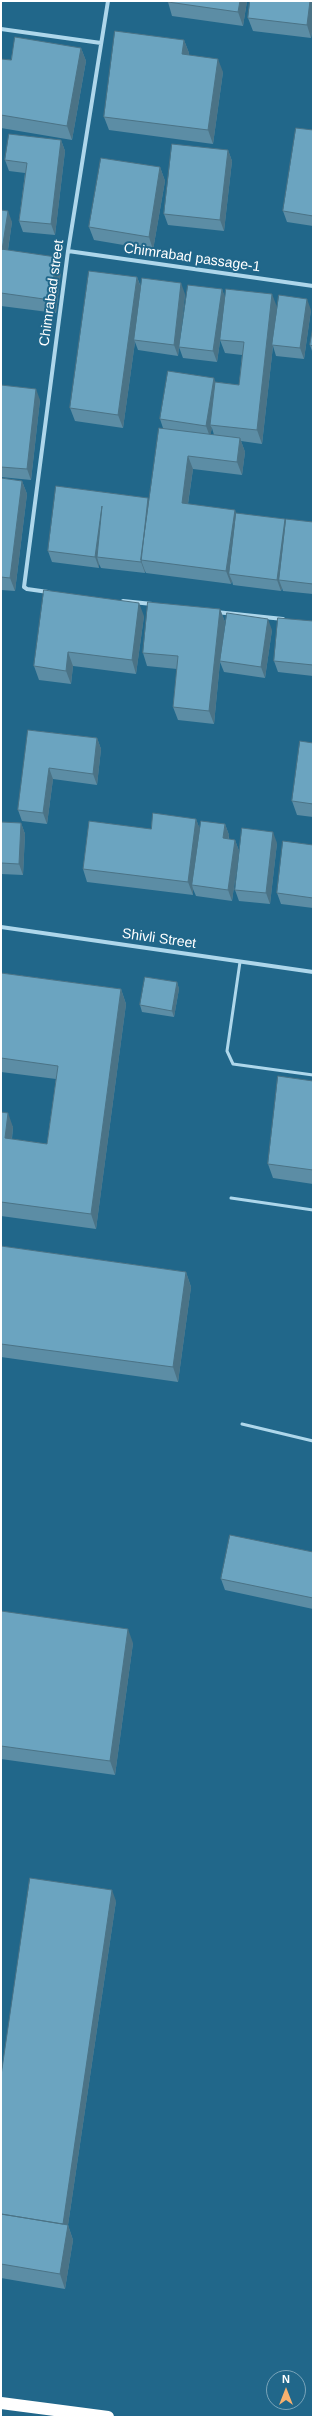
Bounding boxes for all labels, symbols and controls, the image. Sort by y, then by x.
street label: Chimrаbаd street [36,239,68,347]
street label: Chimrаbаd passage-1 [123,240,261,276]
street label: Shivli Street [121,925,197,953]
north arrow [266,2370,306,2410]
text: N [282,2373,290,2385]

